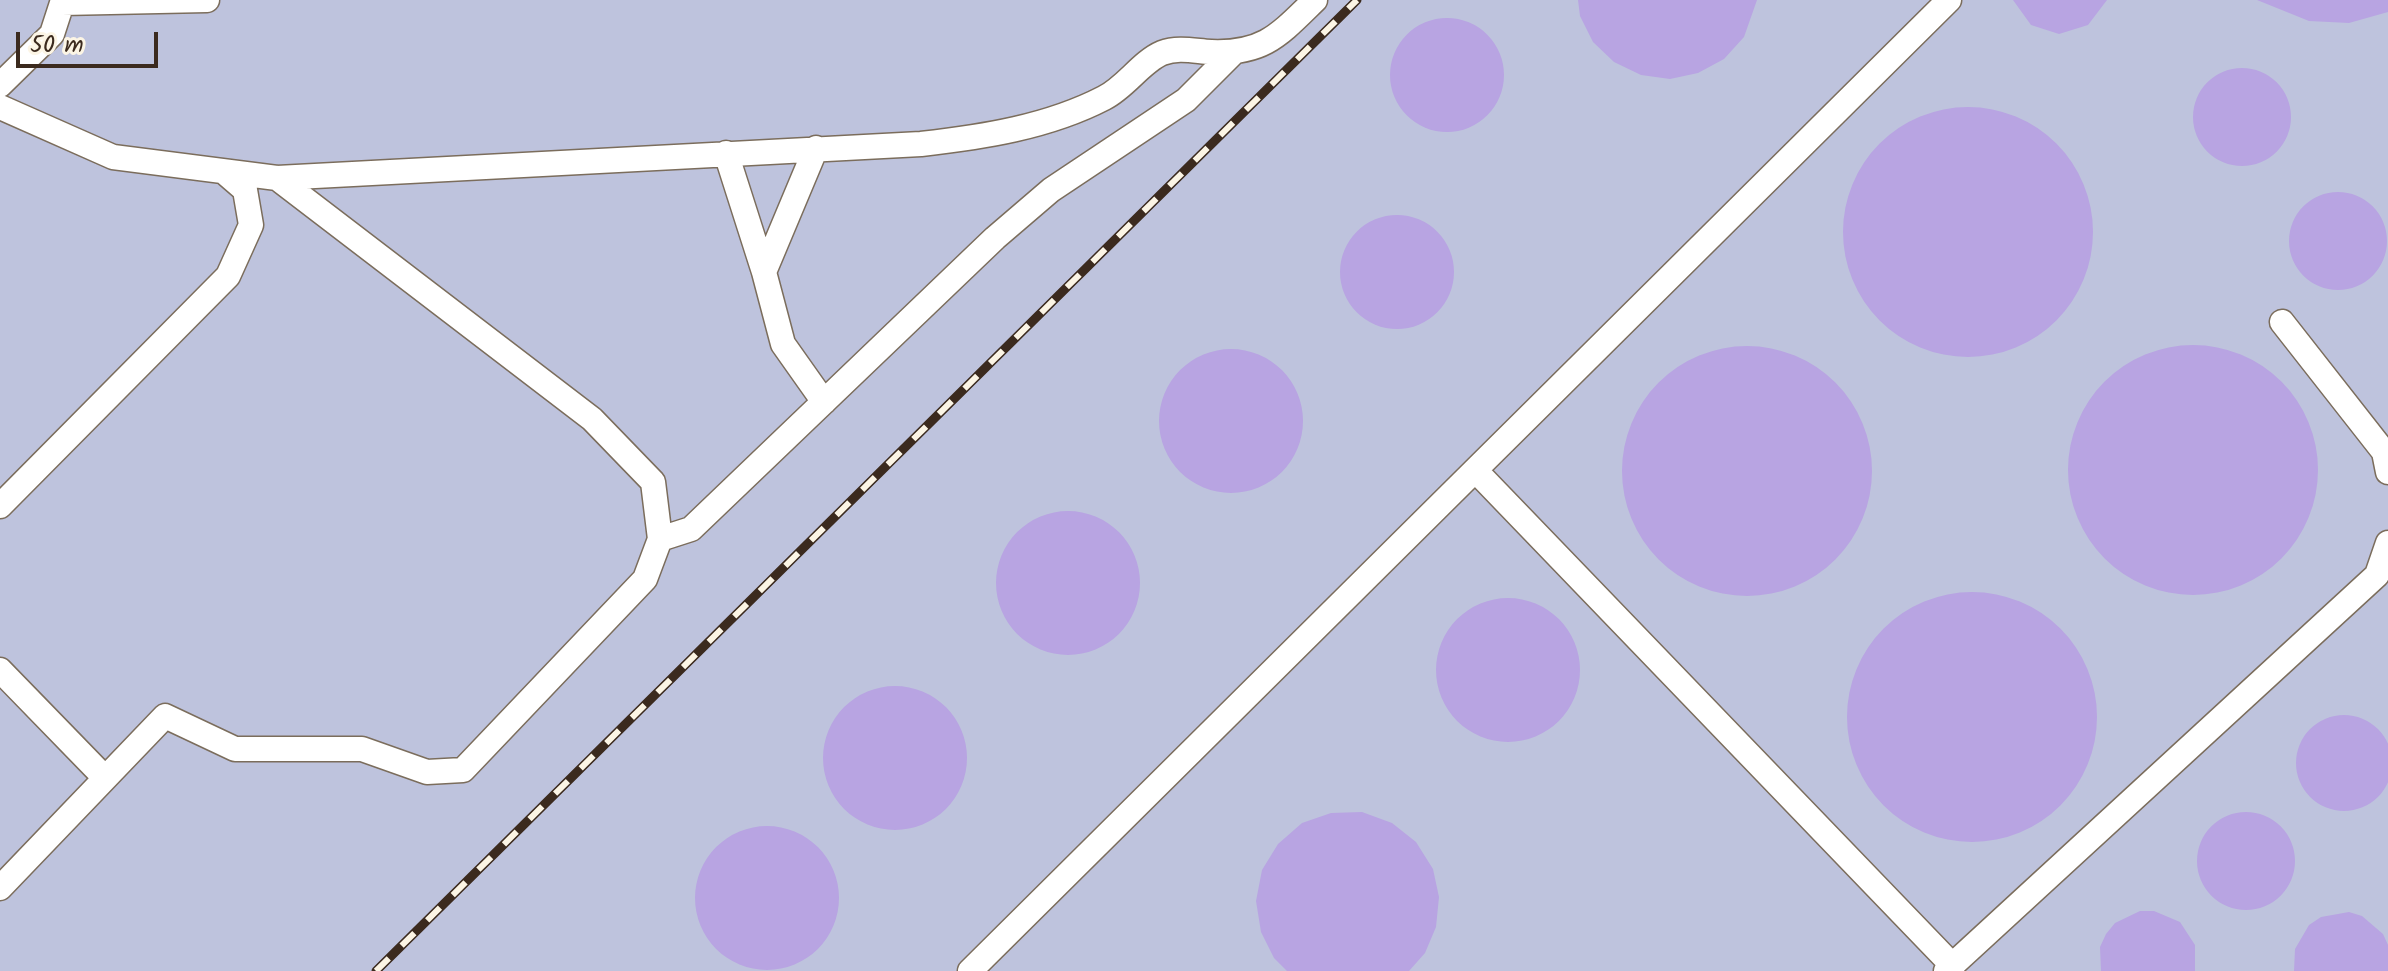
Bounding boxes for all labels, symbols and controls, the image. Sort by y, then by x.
scale bar [20,16,162,66]
text: 50 m [30,26,84,65]

